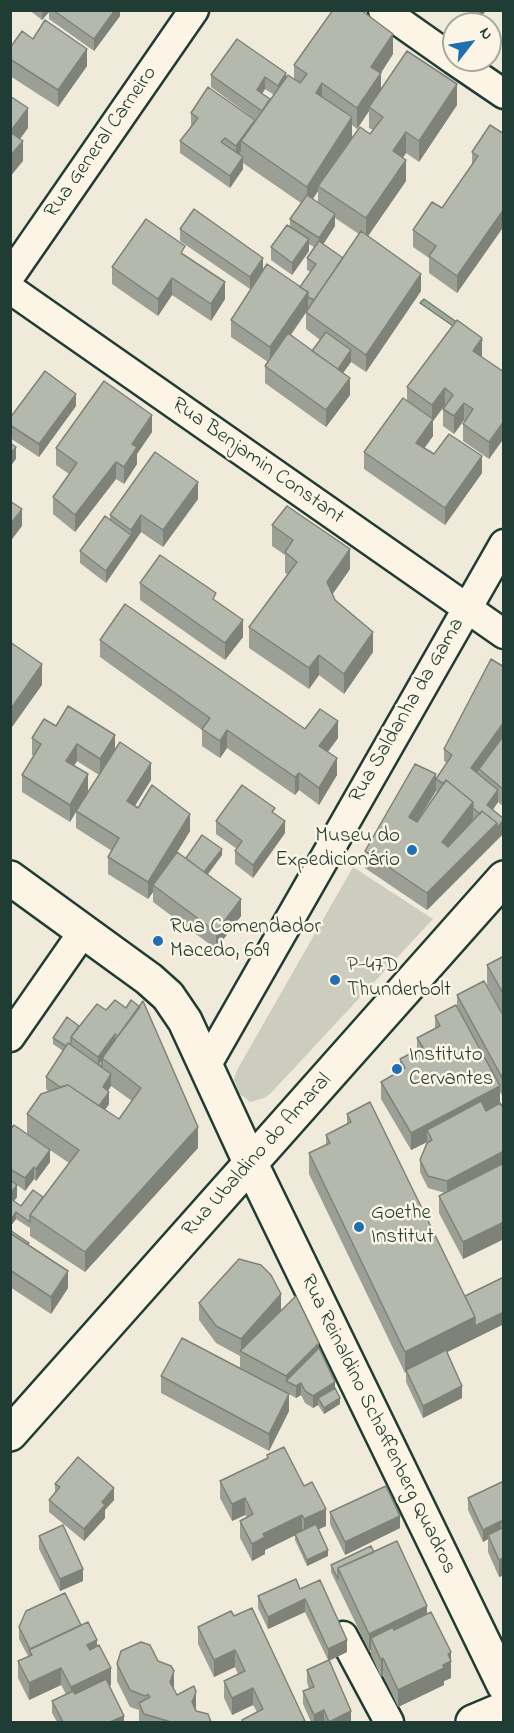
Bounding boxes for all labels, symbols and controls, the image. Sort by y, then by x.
north arrow [442,12,502,72]
text: N [473,23,499,45]
street label: Rua General Carneiro [40,62,164,224]
street label: Rua Benjamin Constant [166,393,348,531]
street label: Rua Saldanha da Gama [345,614,471,808]
place label: Museu do Expedicionário [275,825,400,875]
marker: Museu do Expedicionário [405,843,419,857]
place label: Rua Comendador Macedo, 609 [170,916,321,966]
marker: Rua Comendador Macedo, 609 [151,934,165,948]
place label: P-47D Thunderbolt [347,955,451,1005]
marker: P-47D Thunderbolt [328,973,342,987]
place label: Instituto Cervantes [409,1044,493,1094]
marker: Instituto Cervantes [390,1062,404,1076]
street label: Rua Ubaldino do Amaral [178,1069,338,1243]
place label: Goethe Institut [371,1202,434,1252]
marker: Goethe Institut [352,1220,366,1234]
street label: Rua Reinaldino Schaffenberg Quadros [293,1271,461,1579]

